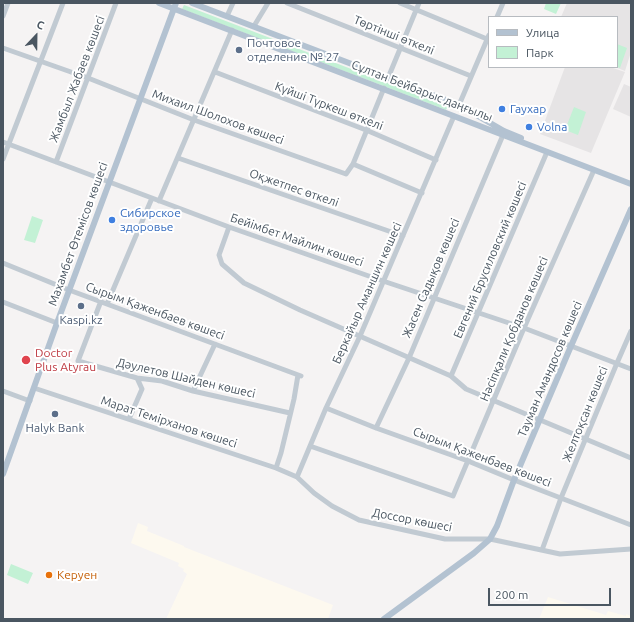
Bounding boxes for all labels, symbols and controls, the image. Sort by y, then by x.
street label: Төртінші өткелі [352,12,436,58]
street label: Жамбыл Жабаев көшесі [46,14,108,144]
north arrow [16,16,56,56]
legend [488,16,618,68]
text: С [35,18,46,32]
text: Улица [526,26,559,39]
place label: Почтовое отделение № 27 [247,36,339,64]
marker: Почтовое отделение № 27 [234,45,244,55]
text: Парк [526,46,554,59]
street label: Сұлтан Бейбарыс даңғылы [349,57,495,125]
street label: Күйші Түркеш өткелі [273,79,385,133]
street label: Михаил Шолохов көшесі [150,86,286,148]
place label: Гаухар [510,102,546,116]
marker: Гаухар [497,104,507,114]
place label: Volna [537,120,567,134]
marker: Volna [524,122,534,132]
street label: Махамбет Өтемісов көшесі [45,160,111,308]
street label: Оқжетпес өткелі [247,166,341,210]
street label: Евгений Брусиловский көшесі [450,179,530,341]
place label: Сибирское здоровье [120,206,181,234]
street label: Бейімбет Майлин көшесі [229,210,365,270]
marker: Сибирское здоровье [107,215,117,225]
street label: Жасен Садықов көшесі [399,216,463,340]
street label: Беркайыр Аманшин көшесі [329,220,405,366]
street label: Нәсіпқали Қобданов көшесі [477,254,551,404]
street label: Сырым Қаженбаев көшесі [84,279,226,343]
street label: Тауман Амандосов көшесі [515,299,585,439]
marker: Kaspi.kz [76,301,86,311]
place label: Kaspi.kz [59,313,103,327]
place label: Doctor Plus Atyrau [35,346,96,374]
marker: Doctor Plus Atyrau [20,354,32,366]
street label: Дәулетов Шайден көшесі [115,355,257,401]
street label: Желтоқсан көшесі [559,364,611,464]
street label: Марат Темірханов көшесі [99,393,239,451]
marker: Halyk Bank [50,409,60,419]
place label: Halyk Bank [26,421,84,435]
street label: Сырым Қаженбаев көшесі [411,424,553,490]
street label: Доссор көшесі [371,505,453,535]
place label: Керуен [57,568,97,582]
marker: Керуен [44,570,54,580]
scale bar [490,580,613,606]
text: 200 m [495,588,528,601]

